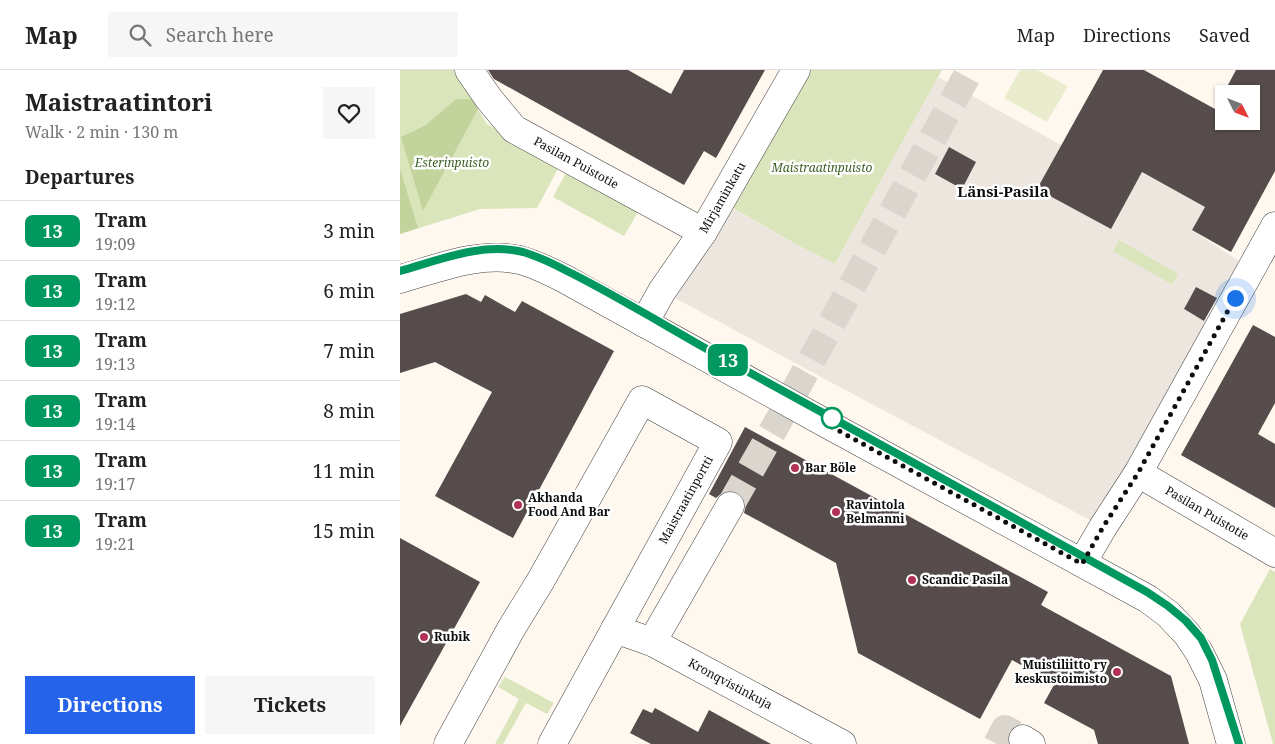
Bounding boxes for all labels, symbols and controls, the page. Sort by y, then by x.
search box [108,12,458,57]
text: Map [25,18,78,51]
icon: search [126,21,154,49]
text: Search here [166,22,274,48]
text: Map [1017,23,1055,47]
text: Directions [1083,23,1171,47]
text: Saved [1199,23,1250,47]
text: Maistraatintori [25,85,212,118]
north arrow [1215,85,1260,130]
map controls [1215,85,1260,130]
button: heart [323,87,375,139]
text: Walk · 2 min · 130 m [25,121,178,143]
street label: Pasilan Puistotie [531,132,622,192]
park label: Esterinpuisto [414,154,489,171]
street label: Mirjaminkatu [695,158,750,236]
park label: Maistraatinpuisto [771,159,873,176]
text: Departures [25,164,134,190]
district label: Länsi-Pasila [957,181,1049,201]
text: Tram [95,207,147,233]
text: 3 min [323,218,375,244]
text: 13 [42,219,63,243]
text: 19:09 [95,233,135,255]
text: Tram [95,267,147,293]
text: 6 min [323,278,375,304]
text: 13 [42,279,63,303]
your location [1223,286,1248,311]
text: 19:12 [95,293,135,315]
text: Tram [95,327,147,353]
text: 7 min [323,338,375,364]
text: 13 [42,339,63,363]
line badge: 13 [706,344,750,376]
text: 13 [718,348,738,372]
text: 19:13 [95,353,135,375]
text: Tram [95,387,147,413]
text: 8 min [323,398,375,424]
text: 13 [42,399,63,423]
unlabelled marker [821,407,843,429]
text: 19:14 [95,413,135,435]
text: Tram [95,447,147,473]
street label: Maistraatinportti [654,452,717,547]
text: 11 min [313,458,375,484]
text: 13 [42,459,63,483]
place label: Bar Böle [805,459,856,476]
marker: Bar Böle [789,462,801,474]
text: 19:17 [95,473,135,495]
street label: Pasilan Puistotie [1162,482,1252,544]
place label: Akhanda Food And Bar [528,489,611,520]
place label: Ravintola Belmanni [846,496,905,527]
marker: Akhanda Food And Bar [512,499,524,511]
marker: Ravintola Belmanni [830,506,842,518]
text: Tram [95,507,147,533]
text: 15 min [313,518,375,544]
text: 13 [42,519,63,543]
text: 19:21 [95,533,135,555]
place label: Scandic Pasila [922,571,1008,588]
marker: Scandic Pasila [906,574,918,586]
place label: Rubik [434,628,471,645]
marker: Rubik [418,631,430,643]
street label: Kronqvistinkuja [685,654,776,713]
place label: Muistiliitto ry keskustoimisto [1015,656,1107,687]
marker: Muistiliitto ry keskustoimisto [1111,666,1123,678]
button: Directions [25,676,195,734]
button: Tickets [205,676,375,734]

